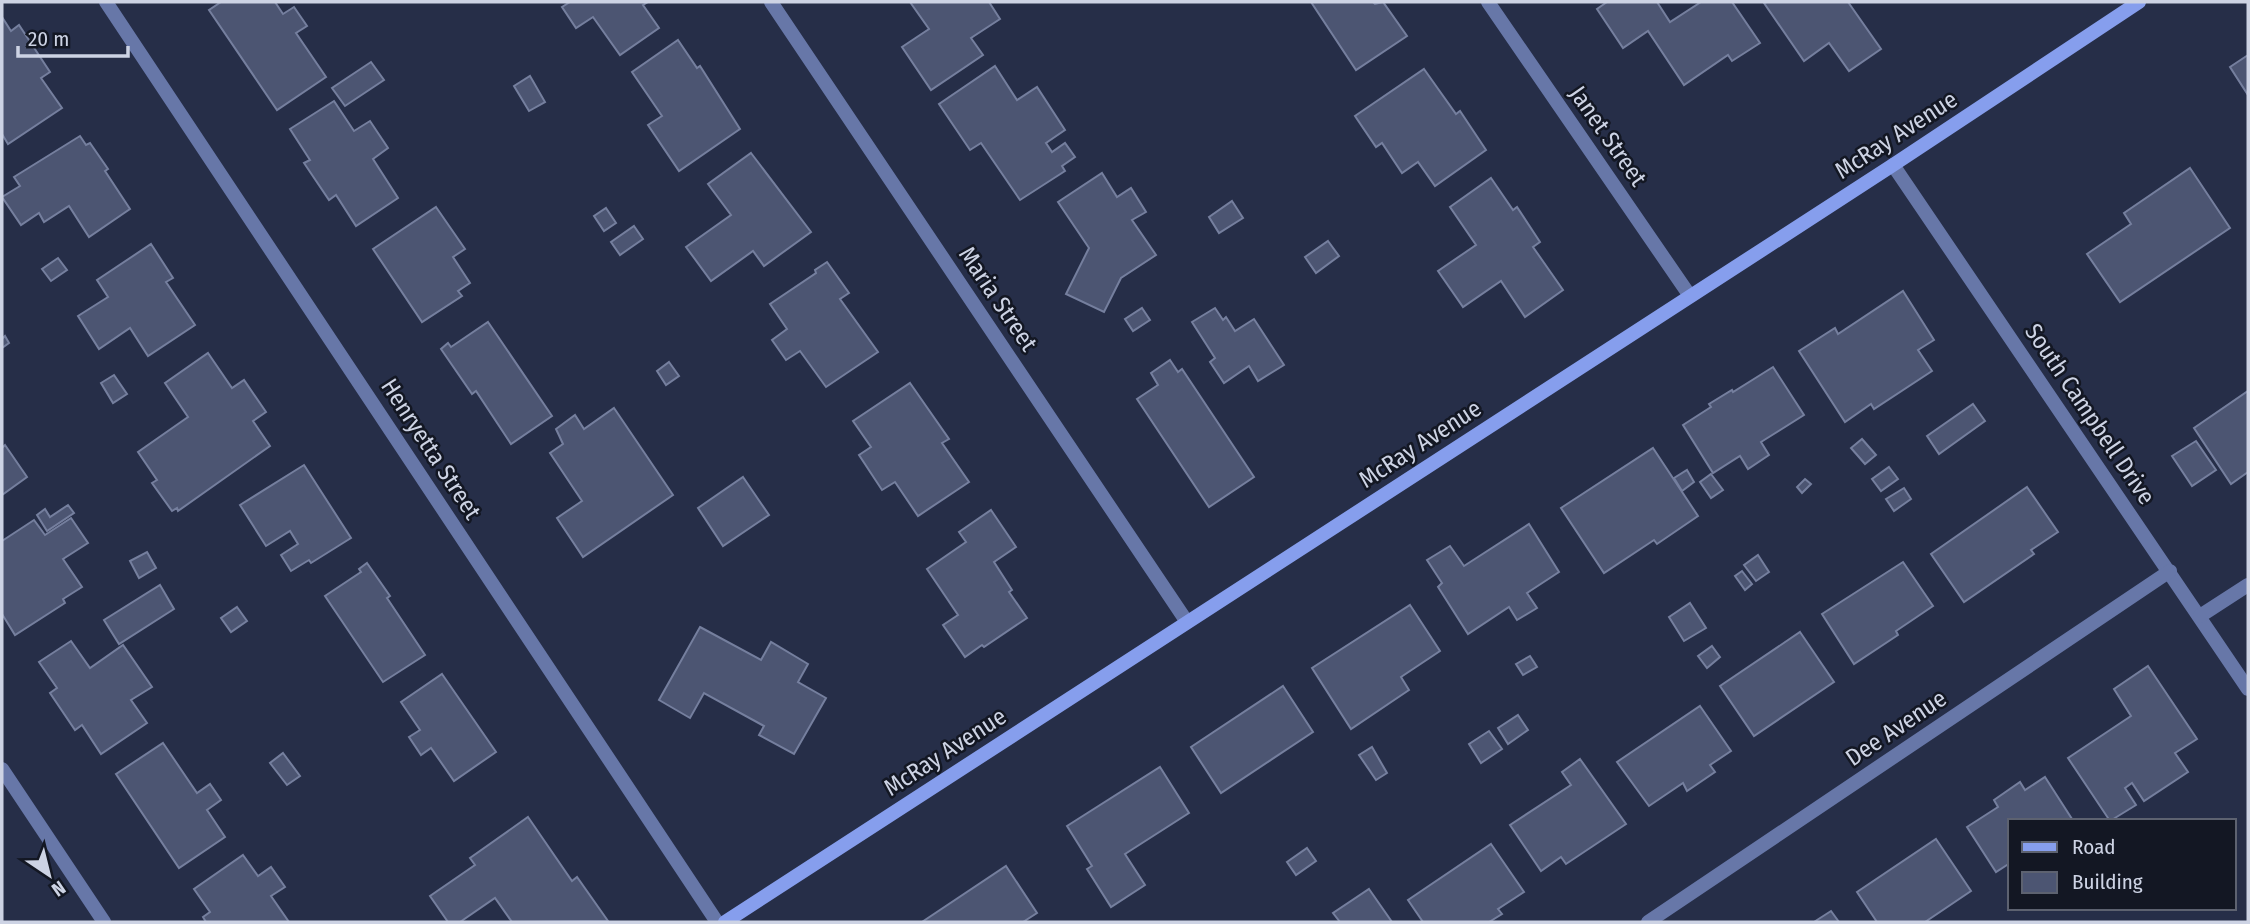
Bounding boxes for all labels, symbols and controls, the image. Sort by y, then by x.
scale bar [18,14,128,58]
text: 20 m [28,26,69,52]
street label: Janet Street [1563,81,1653,191]
street label: McRay Avenue [1830,85,1962,185]
street label: Maria Street [953,242,1043,357]
street label: South Campbell Drive [2019,318,2161,510]
street label: Henryetta Street [375,374,487,525]
street label: McRay Avenue [1354,394,1486,494]
street label: Dee Avenue [1840,684,1952,772]
street label: McRay Avenue [879,702,1011,802]
legend [2008,819,2236,910]
text: Road [2072,834,2116,860]
north arrow [14,840,84,910]
text: Building [2072,869,2143,895]
text: N [47,876,70,901]

